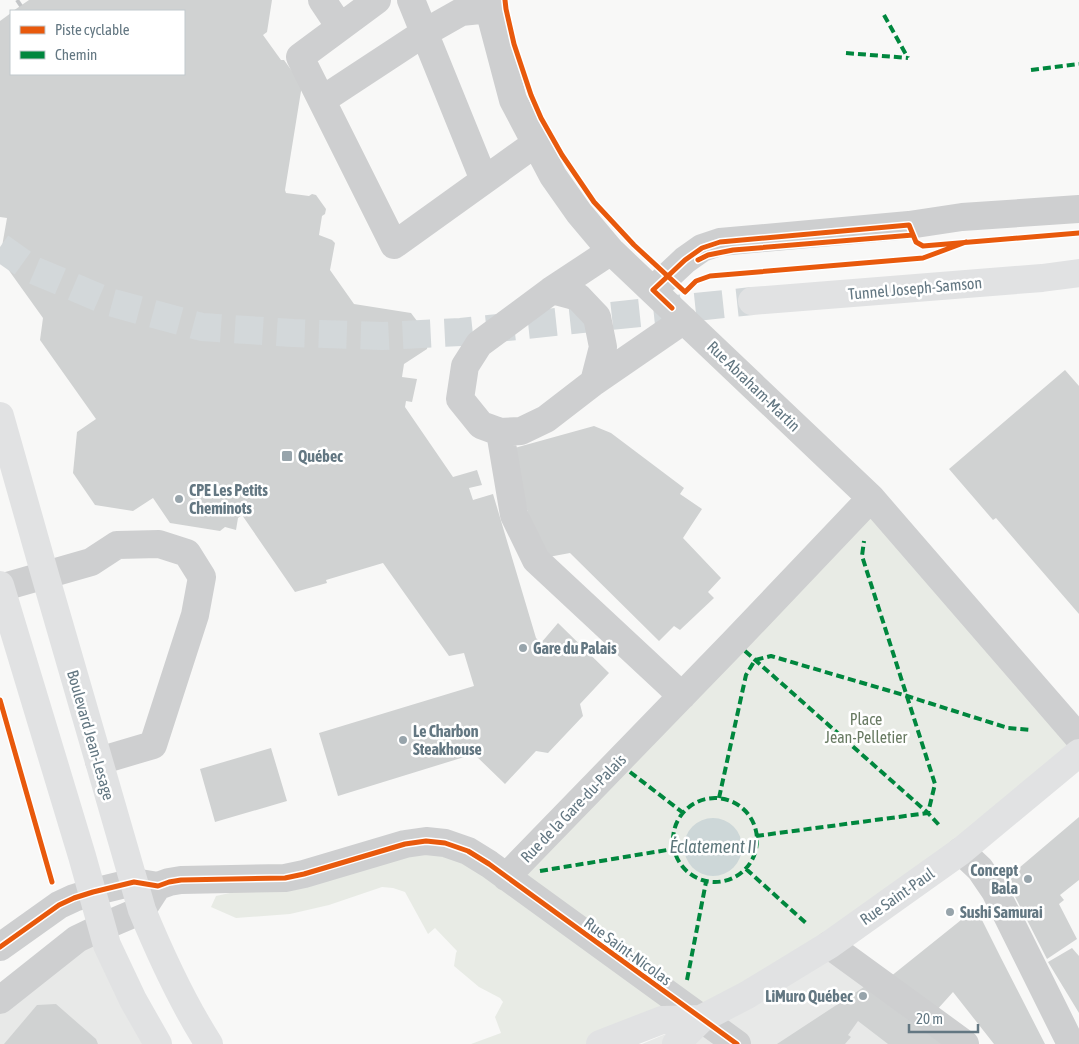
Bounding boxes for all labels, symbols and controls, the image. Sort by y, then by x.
legend [10,10,185,75]
text: Piste cyclable [55,21,130,38]
text: Chemin [55,46,97,63]
street label: Tunnel Joseph-Samson [847,273,983,304]
street label: Rue Abraham-Martin [704,337,804,435]
place label: Québec [298,447,343,465]
marker: Québec [280,449,294,463]
place label: CPE Les Petits Cheminots [189,481,268,517]
marker: CPE Les Petits Cheminots [173,493,185,505]
place label: Gare du Palais [533,639,617,657]
marker: Gare du Palais [517,642,529,654]
street label: Boulevard Jean-Lesage [63,668,118,802]
park label: Place Jean-Pelletier [825,710,907,746]
place label: Le Charbon Steakhouse [413,722,482,758]
marker: Le Charbon Steakhouse [397,734,409,746]
street label: Rue de la Gare-du-Palais [517,750,629,866]
water label: Éclatement II [669,836,757,857]
place label: Concept Bala [970,861,1018,897]
street label: Rue Saint-Paul [856,863,938,928]
marker: Concept Bala [1022,873,1034,885]
place label: Sushi Samurai [960,903,1043,921]
marker: Sushi Samurai [944,906,956,918]
street label: Rue Saint-Nicolas [581,913,675,989]
place label: LiMuro Québec [765,987,853,1005]
marker: LiMuro Québec [857,990,869,1002]
scale bar [909,1002,978,1034]
text: 20 m [916,1010,943,1027]

